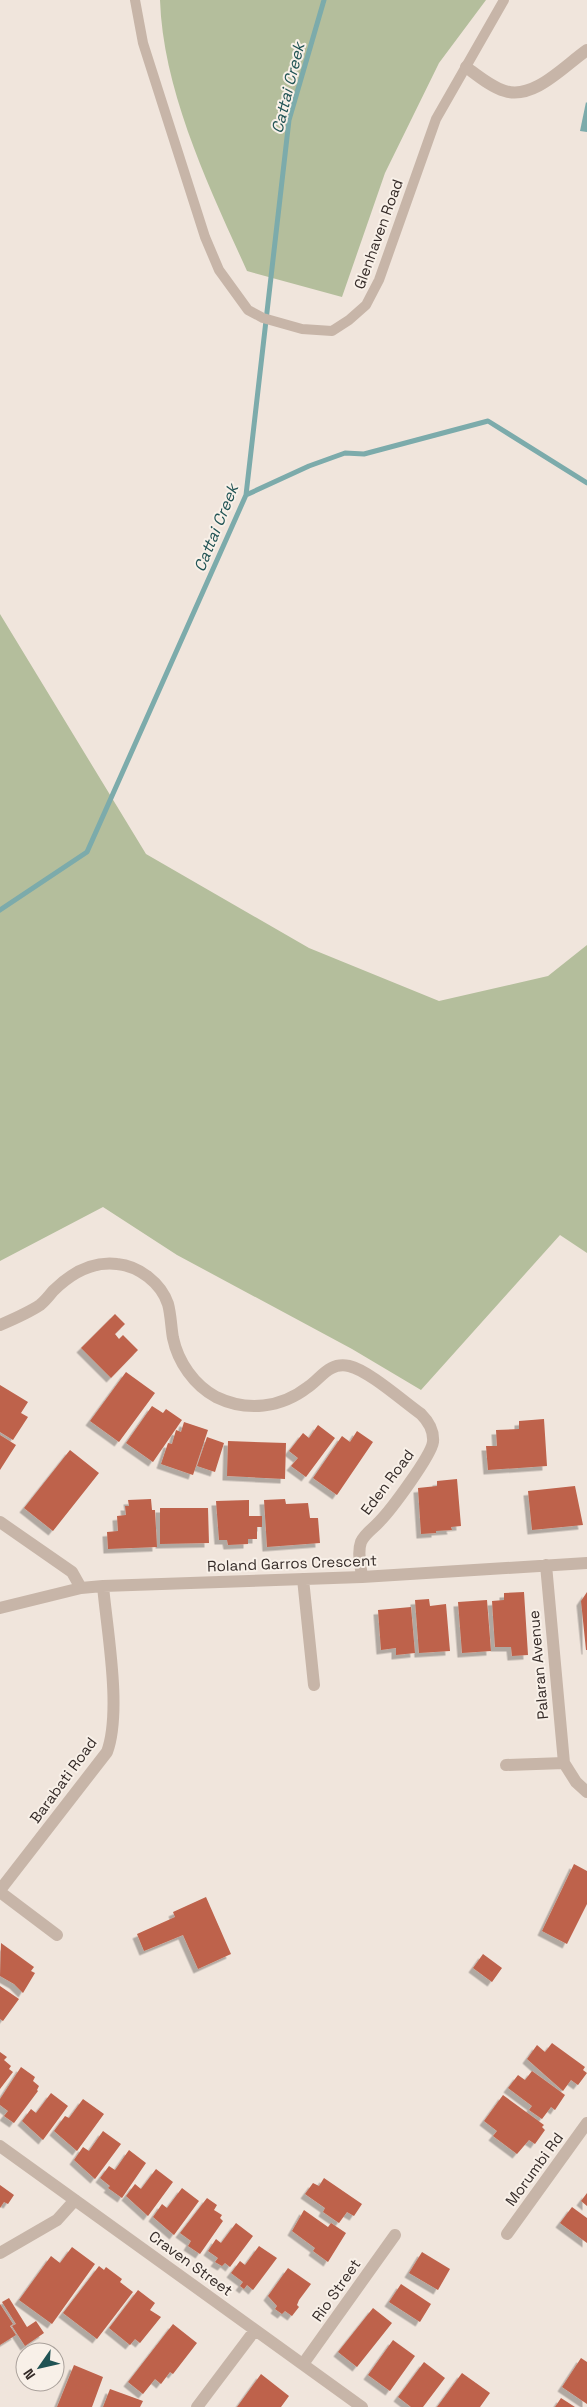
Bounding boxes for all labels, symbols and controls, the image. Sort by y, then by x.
water label: Cattai Creek [267,38,310,136]
street label: Glenhaven Road [349,176,407,292]
water label: Cattai Creek [189,479,244,575]
street label: Eden Road [356,1446,418,1518]
street label: Roland Garros Crescent [207,1551,377,1575]
street label: Palaran Avenue [524,1609,552,1720]
street label: Barabati Road [25,1733,101,1827]
street label: Morumbi Rd [501,2129,567,2209]
street label: Craven Street [145,2226,237,2300]
street label: Rio Street [308,2255,365,2325]
north arrow [15,2342,65,2392]
text: N [19,2365,39,2383]

